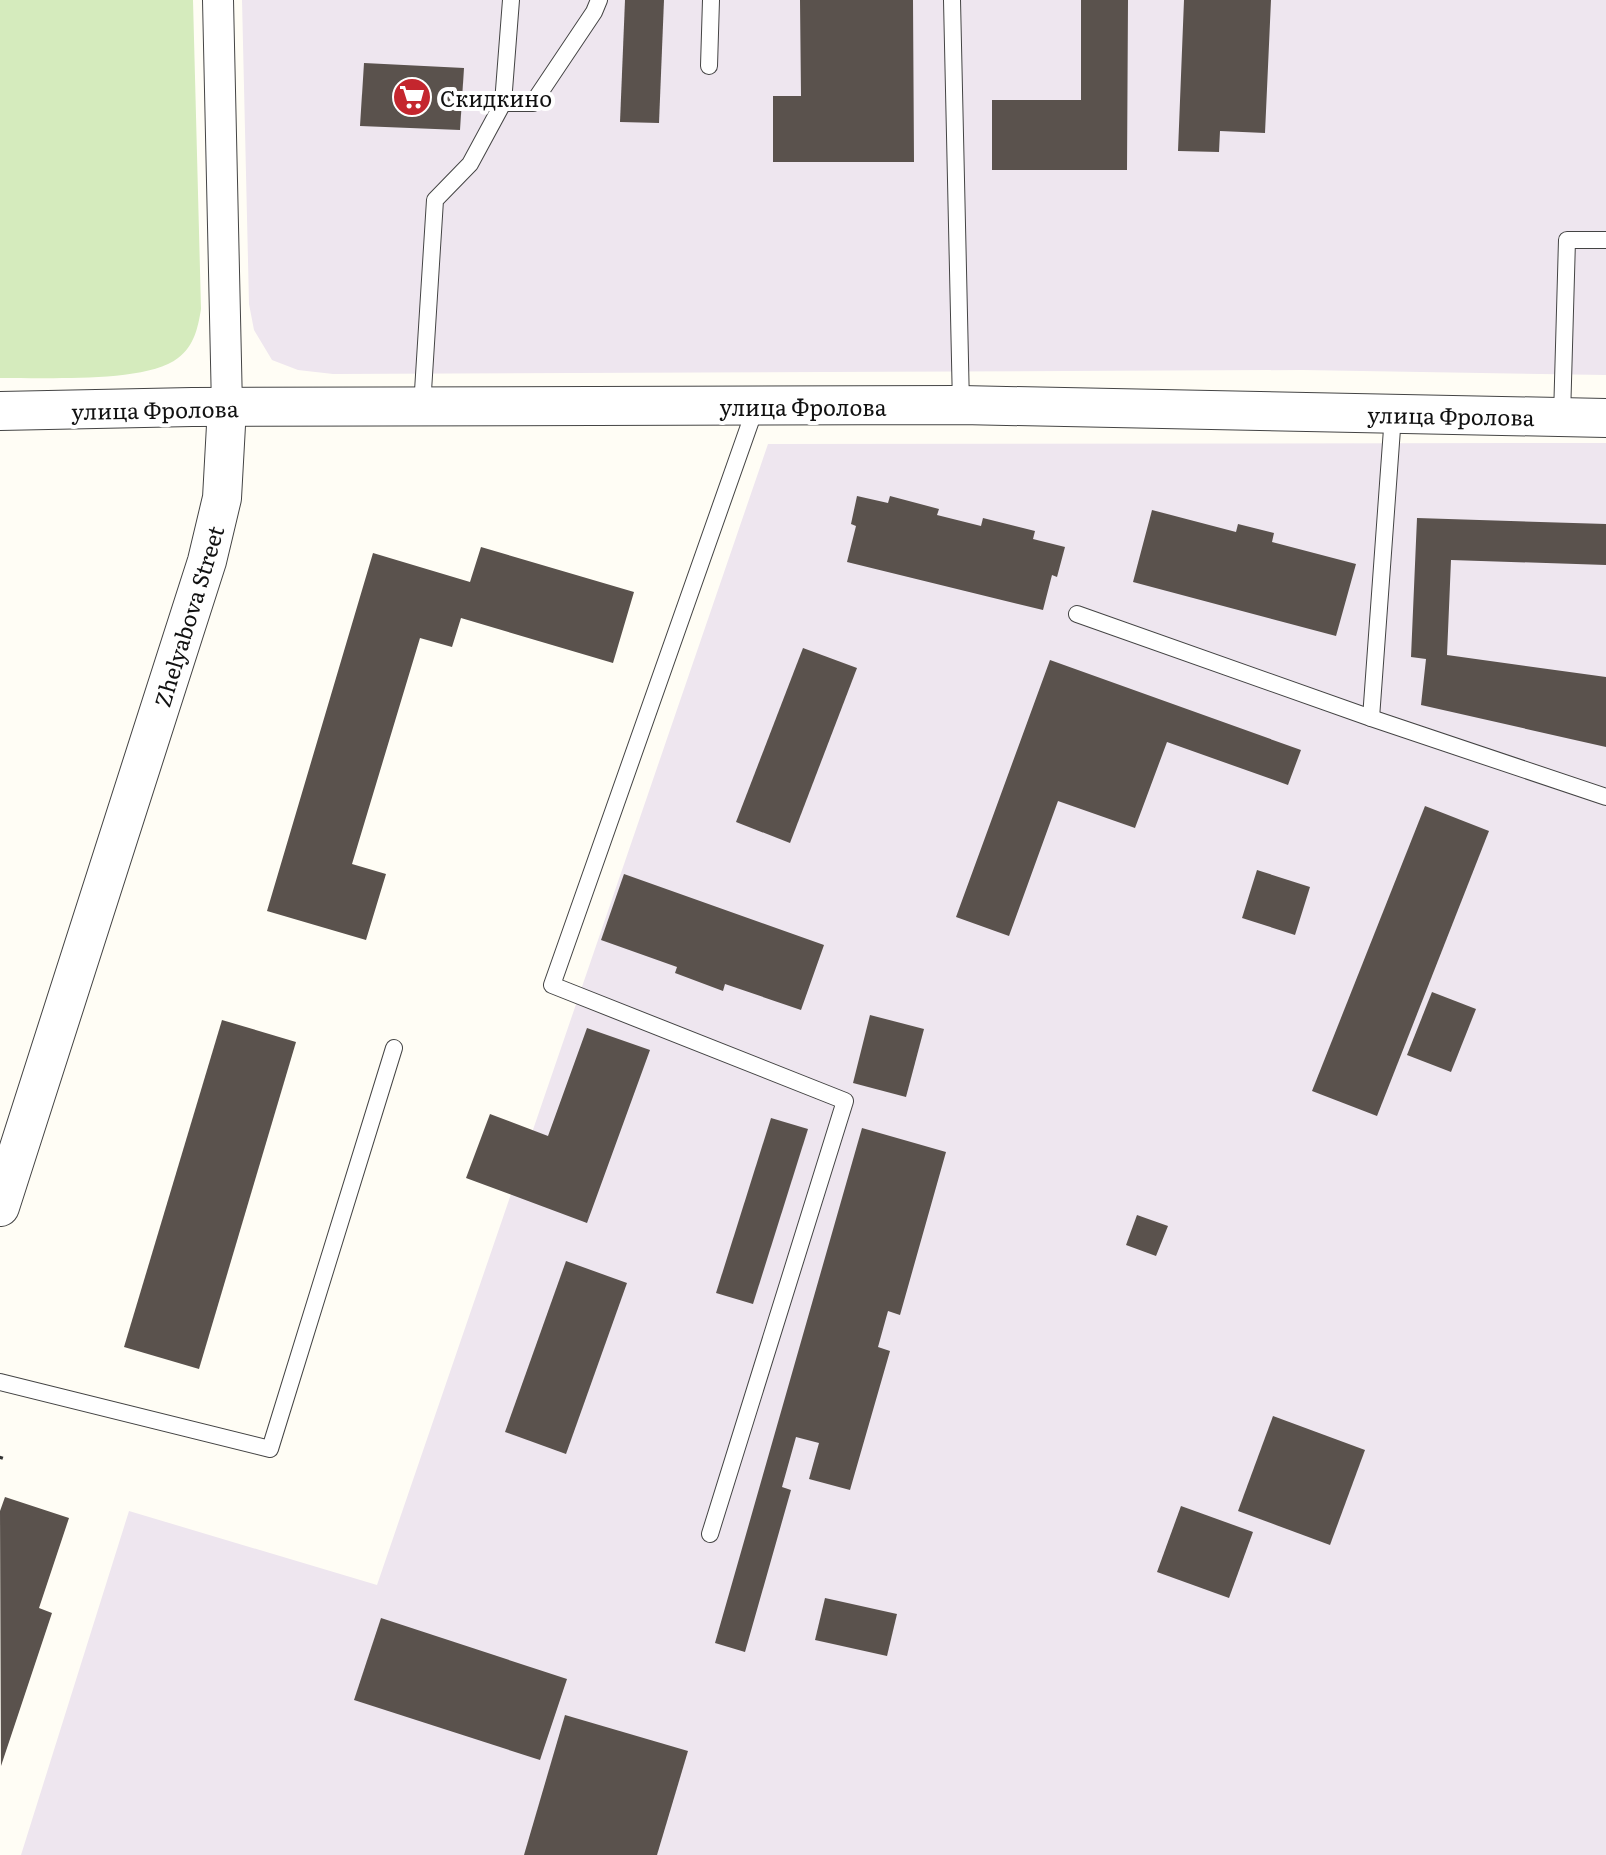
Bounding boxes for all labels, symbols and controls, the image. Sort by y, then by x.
supermarket icon: Скидкино [391,76,433,118]
place label: Скидкино [440,81,552,114]
street label: улица Фролова [719,390,887,423]
street label: улица Фролова [71,391,239,427]
street label: улица Фролова [1367,397,1535,433]
street label: Zhelyabova Street [145,521,231,711]

